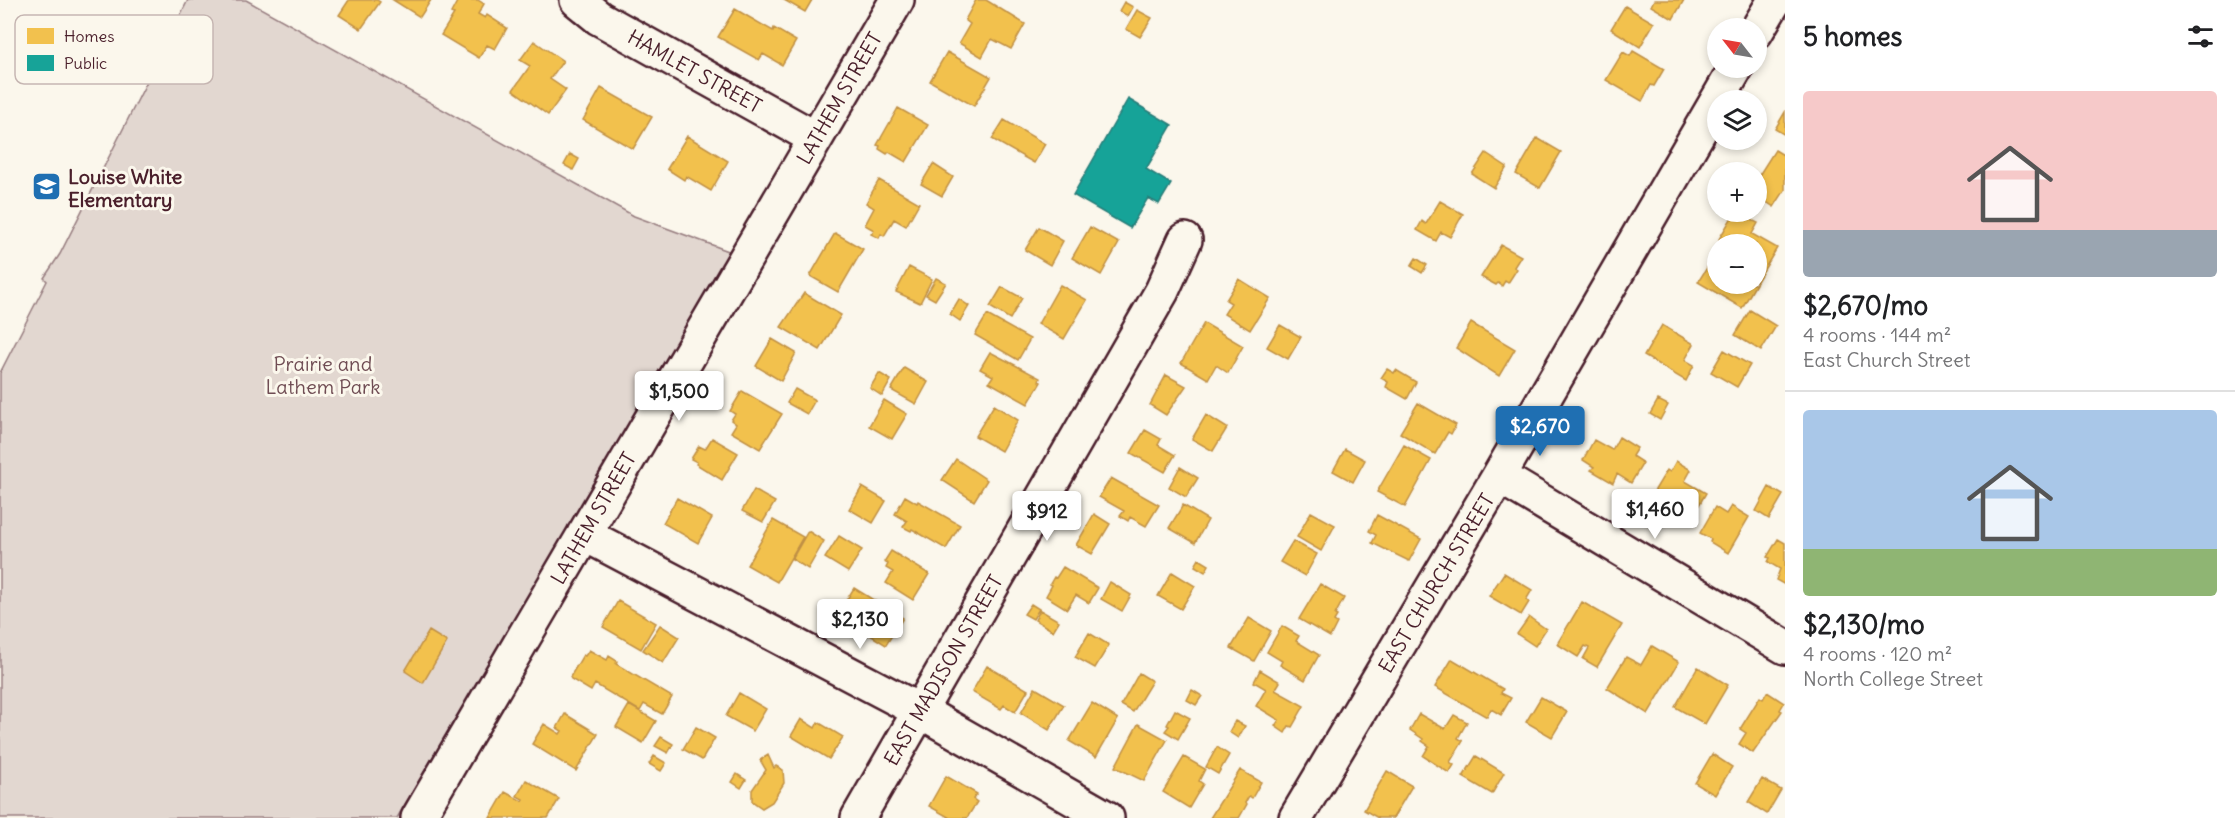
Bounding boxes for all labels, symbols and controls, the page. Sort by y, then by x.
legend [15,15,213,84]
north arrow [1707,18,1767,78]
map controls [1707,18,1767,294]
text: 5 homes [1803,20,1902,53]
icon: filters [2184,20,2217,53]
street label: HAMLET STREET [624,24,766,118]
text: Homes [64,26,114,46]
street label: LATHEM STREET [791,27,887,169]
text: Public [64,53,107,73]
button: layers [1707,90,1767,150]
icon: home [1956,130,2064,238]
button: + [1707,162,1767,222]
place label: Louise White Elementary [68,164,182,212]
school or university icon: Louise White Elementary [31,171,63,203]
button: − [1707,234,1767,294]
text: $2,670/mo [1803,289,1928,322]
text: 4 rooms · 144 m² [1803,322,1951,347]
text: East Church Street [1803,347,1971,372]
park label: Prairie and Lathem Park [266,351,380,399]
pin: $1,500 [630,371,728,422]
text: $1,500 [649,378,709,403]
pin: $2,670 [1491,406,1589,457]
text: $2,670 [1510,413,1570,438]
street label: LATHEM STREET [545,447,641,589]
icon: home [1956,449,2064,557]
street label: EAST CHURCH STREET [1373,489,1499,677]
pin: $1,460 [1606,489,1704,540]
pin: $912 [1011,491,1083,542]
text: $1,460 [1626,496,1684,521]
text: $912 [1026,498,1068,523]
street label: EAST MADISON STREET [878,570,1008,770]
pin: $2,130 [811,599,909,650]
text: $2,130 [831,606,889,631]
text: $2,130/mo [1803,608,1925,641]
text: 4 rooms · 120 m² [1803,641,1952,666]
text: North College Street [1803,666,1983,691]

